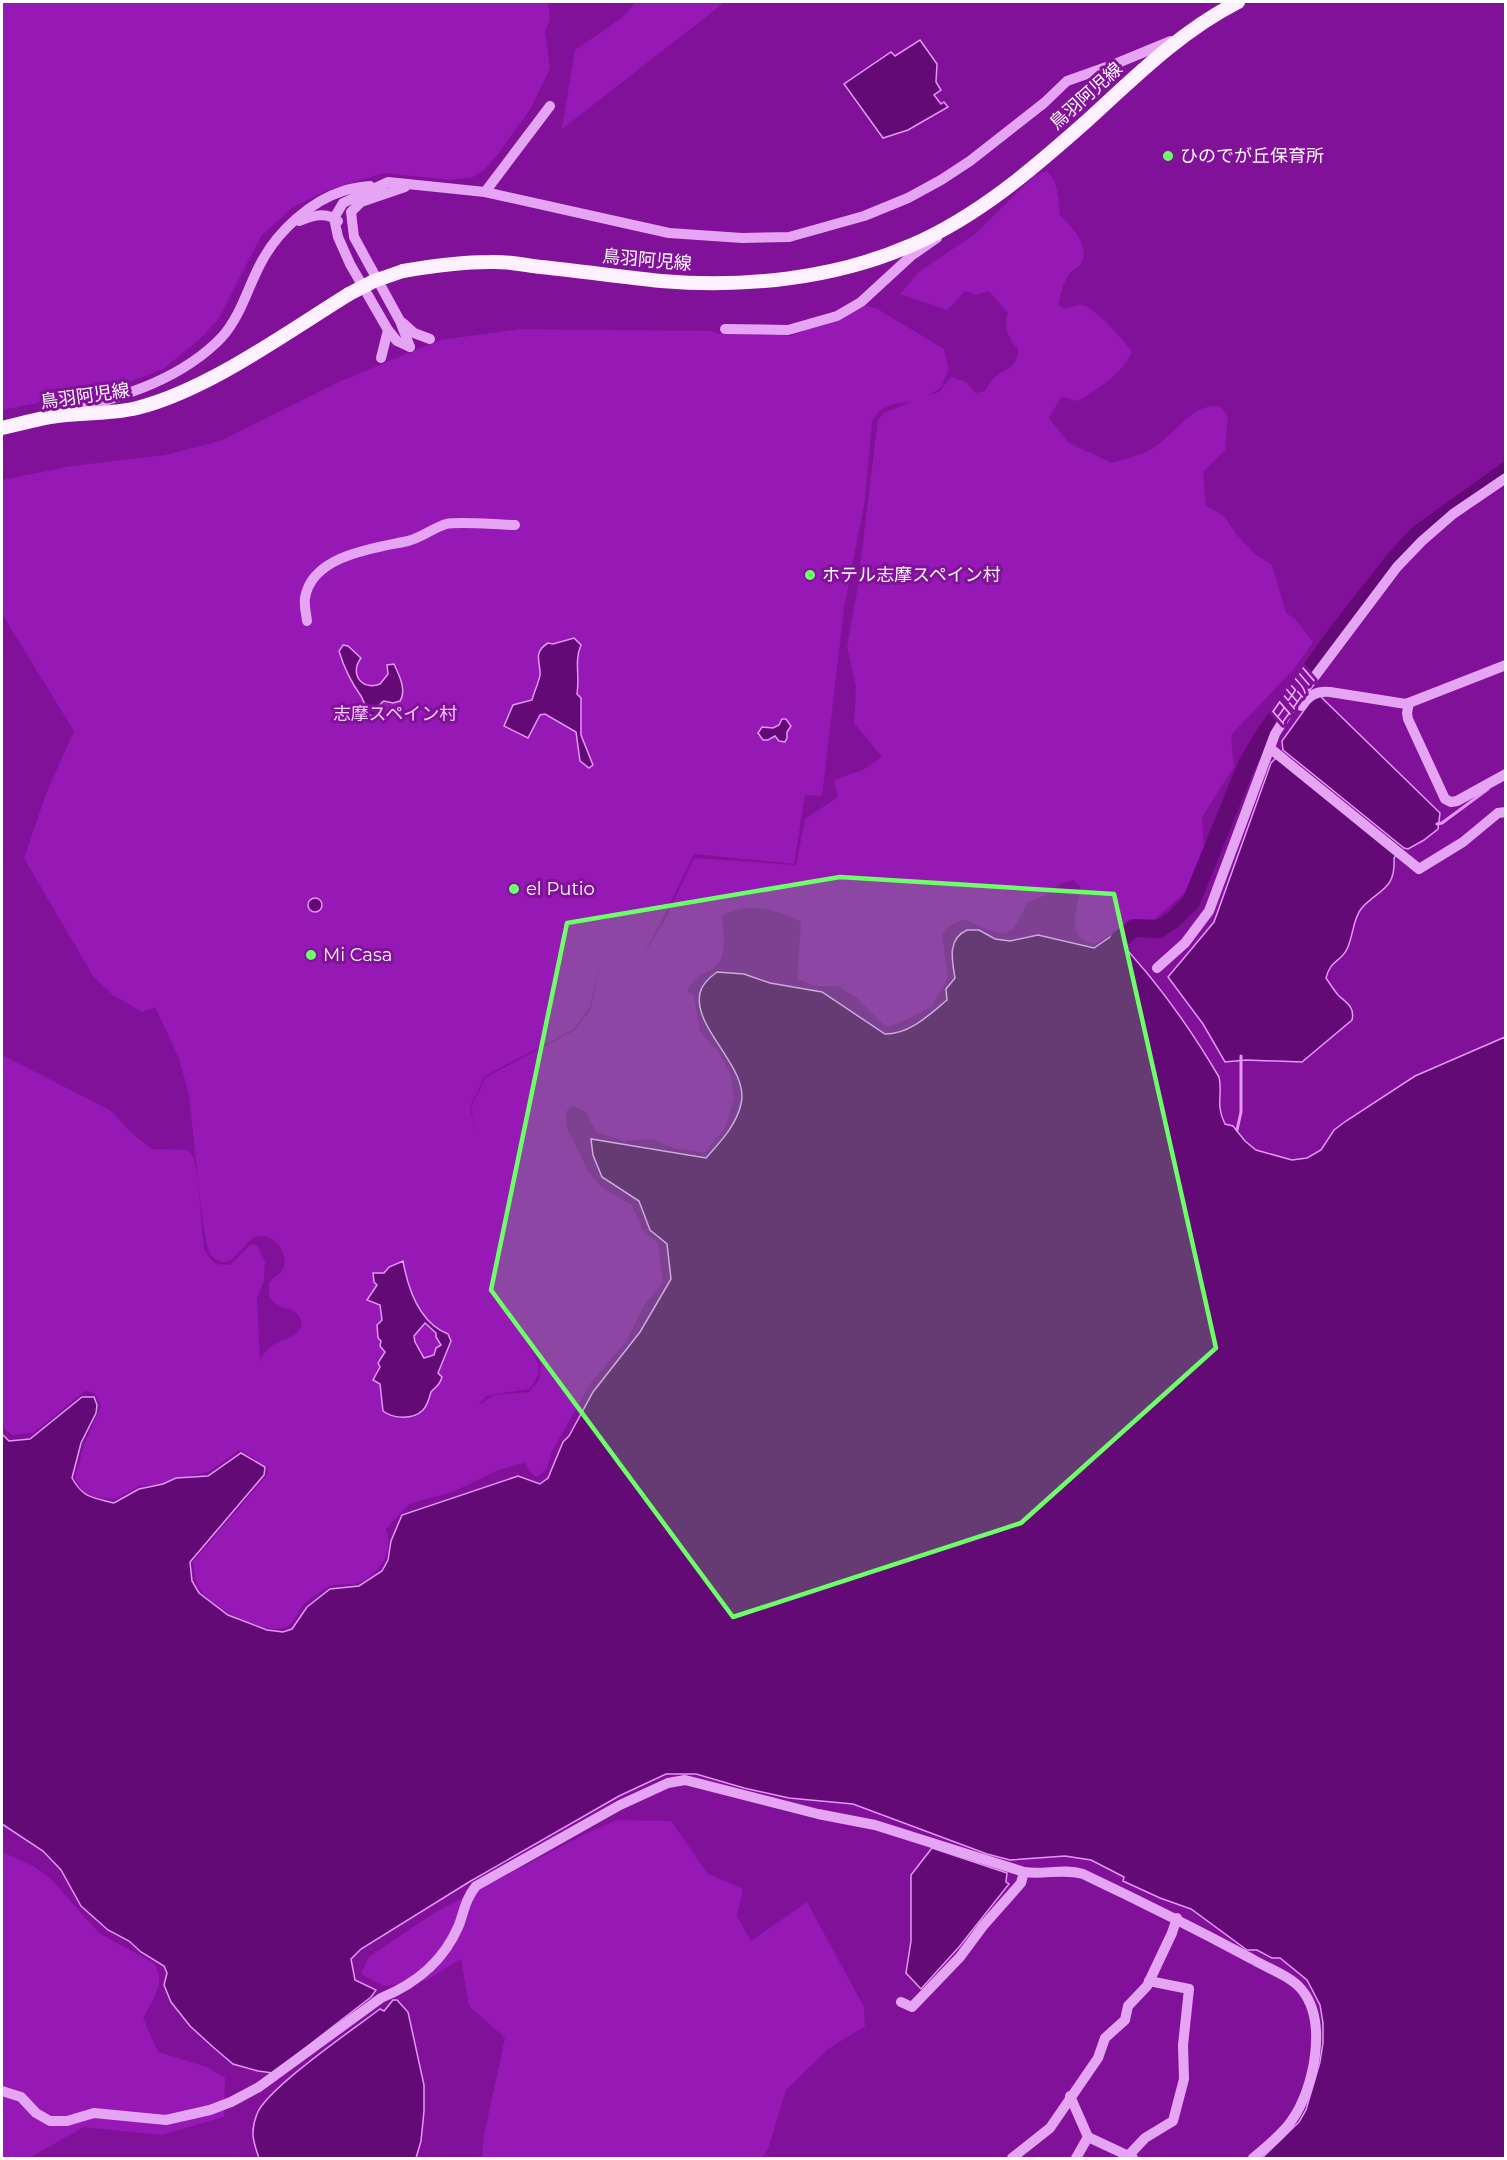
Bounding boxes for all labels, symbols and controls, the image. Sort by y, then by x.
street label: 鳥羽阿児線 [1045,58,1127,134]
place label: ひのでが丘保育所 [1180,145,1324,167]
marker: ひのでが丘保育所 [1161,149,1175,163]
street label: 鳥羽阿児線 [601,245,693,275]
street label: 鳥羽阿児線 [39,379,131,413]
place label: ホテル志摩スペイン村 [822,564,1001,586]
marker: ホテル志摩スペイン村 [803,568,817,582]
water label: 日出川 [1265,665,1320,729]
park label: 志摩スペイン村 [333,703,457,725]
place label: el Putio [526,878,595,900]
marker: el Putio [507,882,521,896]
place label: Mi Casa [323,944,392,966]
marker: Mi Casa [304,948,318,962]

